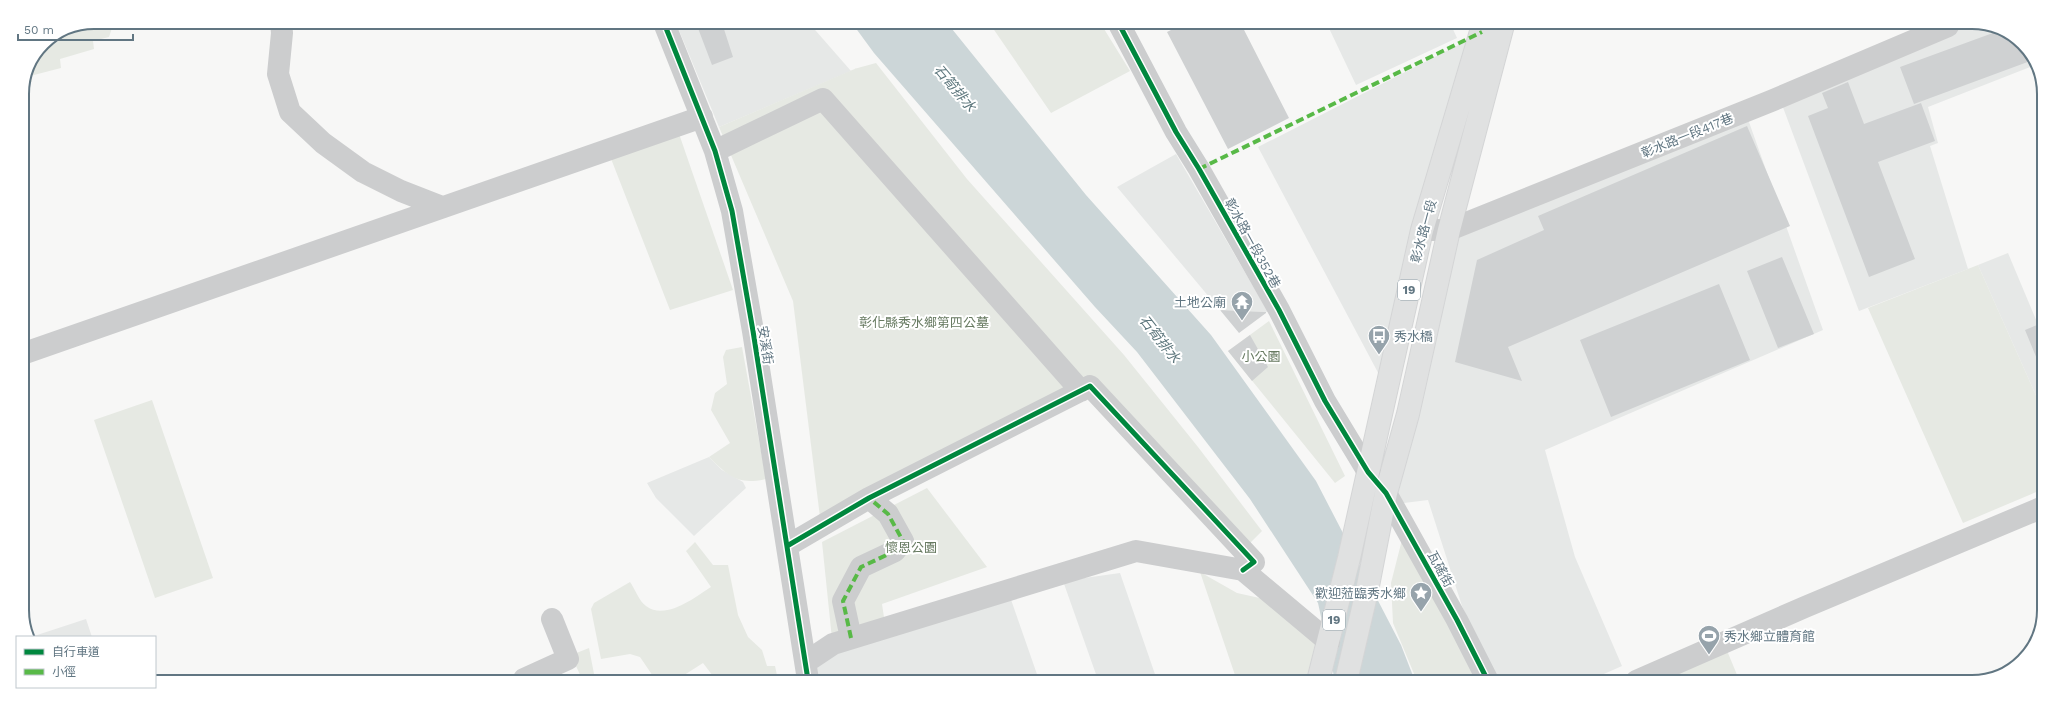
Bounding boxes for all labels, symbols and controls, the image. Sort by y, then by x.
scale bar [18,16,133,42]
text: 50 m [24,23,54,37]
water label: 石筍排水 [931,61,980,115]
street label: 彰水路一段417巷 [1639,110,1735,161]
street label: 彰水路一段352巷 [1222,196,1284,291]
street label: 彰水路一段 [1408,198,1439,264]
road number: 19 [1398,280,1420,300]
temple icon: 土地公廟 [1229,289,1255,322]
place label: 土地公廟 [1174,295,1226,310]
water label: 石筍排水 [1136,312,1184,367]
park label: 彰化縣秀水鄉第四公墓 [859,315,989,330]
bus stop icon: 秀水橋 [1366,323,1392,356]
street label: 安溪街 [755,325,776,366]
place label: 秀水橋 [1394,329,1433,344]
park label: 小公園 [1241,349,1281,364]
park label: 懷恩公園 [885,540,937,555]
street label: 瓦磘街 [1425,549,1457,590]
place icon: 歡迎蒞臨秀水鄉 [1408,580,1434,613]
place label: 歡迎蒞臨秀水鄉 [1315,586,1406,601]
road number: 19 [1323,610,1345,630]
sports icon: 秀水鄉立體育館 [1696,623,1722,656]
place label: 秀水鄉立體育館 [1724,629,1815,644]
legend [16,636,156,688]
text: 自行車道 [52,645,100,659]
text: 小徑 [52,665,76,679]

